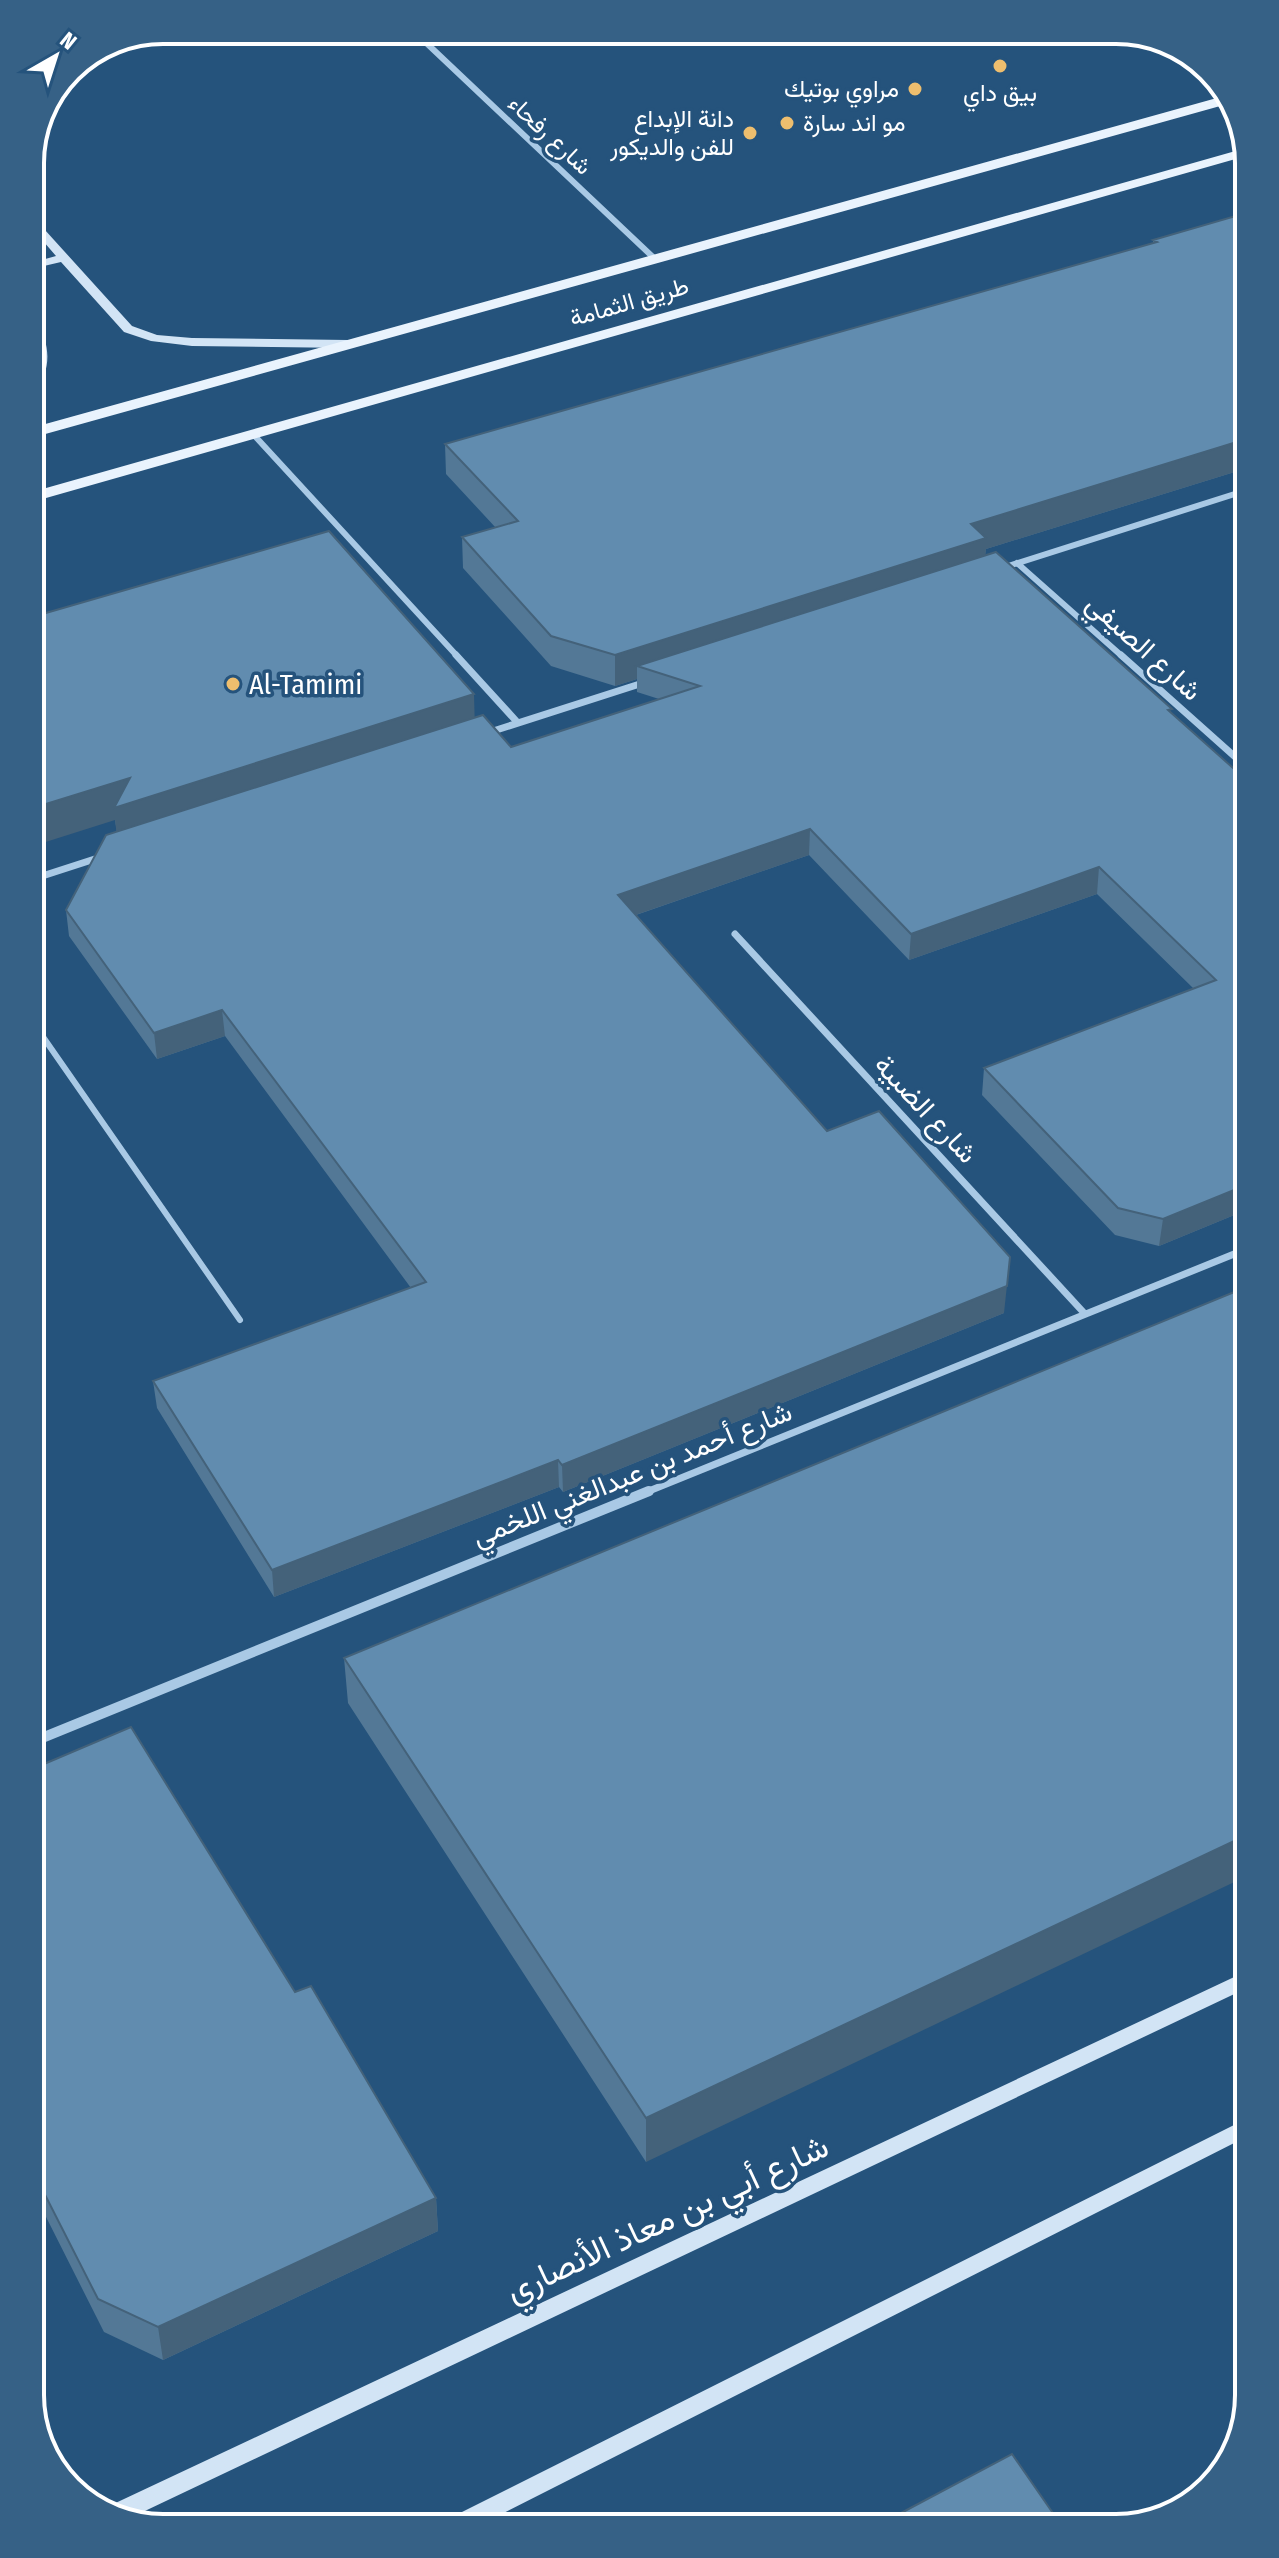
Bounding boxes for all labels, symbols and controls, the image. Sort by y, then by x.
north arrow [16,16,96,96]
text: N [55,26,82,55]
marker: بيق داي [991,57,1009,75]
place label: مراوي بوتيك [784,75,899,108]
place label: بيق داي [963,79,1037,112]
marker: مراوي بوتيك [906,80,924,98]
street label: شارع رفحاء [501,89,598,182]
place label: دانة الإبداع للفن والديكور [609,105,734,162]
place label: مو اند سارة [803,109,906,138]
marker: مو اند سارة [778,114,796,132]
marker: دانة الإبداع للفن والديكور [741,124,759,142]
street label: طريق الثمامة [566,272,692,333]
street label: شارع الصيفي [1076,587,1208,712]
place label: Al-Tamimi [249,668,362,701]
marker: Al-Tamimi [224,675,242,693]
street label: شارع الضبية [866,1048,984,1171]
street label: شارع أحمد بن عبدالغني اللخمي [467,1395,799,1559]
street label: شارع أبي بن معاذ الأنصاري [499,2125,838,2317]

